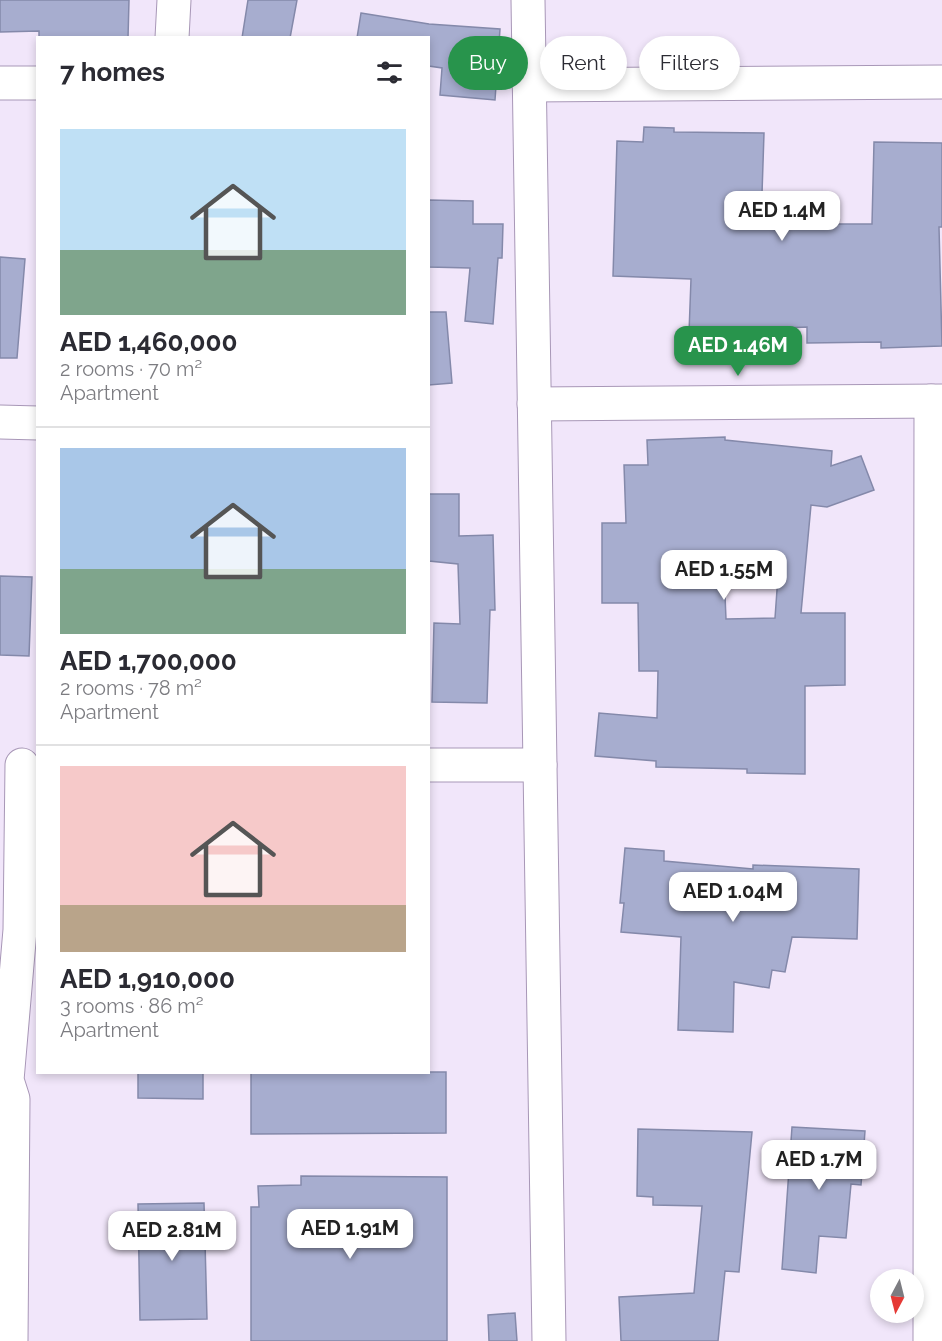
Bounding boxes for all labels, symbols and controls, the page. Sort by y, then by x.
chip: Buy [448,36,528,90]
chip: Rent [540,36,627,90]
chip: Filters [639,36,740,90]
icon: filters [373,56,406,89]
text: 7 homes [60,57,165,87]
icon: home [179,168,287,276]
pin: AED 1.4M [720,191,844,242]
text: AED 1.4M [738,198,826,222]
pin: AED 1.46M [669,326,807,377]
text: AED 1,460,000 [60,327,237,357]
text: AED 1.46M [688,333,788,357]
text: 2 rooms · 70 m² [60,357,202,381]
text: Apartment [60,381,159,405]
icon: home [179,487,287,595]
pin: AED 1.55M [655,550,793,601]
text: AED 1.55M [675,557,773,581]
text: AED 1,700,000 [60,646,237,676]
text: 2 rooms · 78 m² [60,676,202,700]
text: Apartment [60,700,159,724]
icon: home [179,805,287,913]
pin: AED 1.04M [664,872,802,923]
text: AED 1.04M [683,879,783,903]
text: AED 1,910,000 [60,964,235,994]
text: 3 rooms · 86 m² [60,994,203,1018]
text: Apartment [60,1018,159,1042]
pin: AED 1.7M [757,1140,881,1191]
text: AED 1.7M [775,1147,863,1171]
pin: AED 1.91M [281,1209,419,1260]
pin: AED 2.81M [103,1211,241,1262]
text: AED 1.91M [301,1216,399,1240]
text: AED 2.81M [122,1218,222,1242]
north arrow [870,1269,924,1323]
map controls [870,1269,924,1323]

